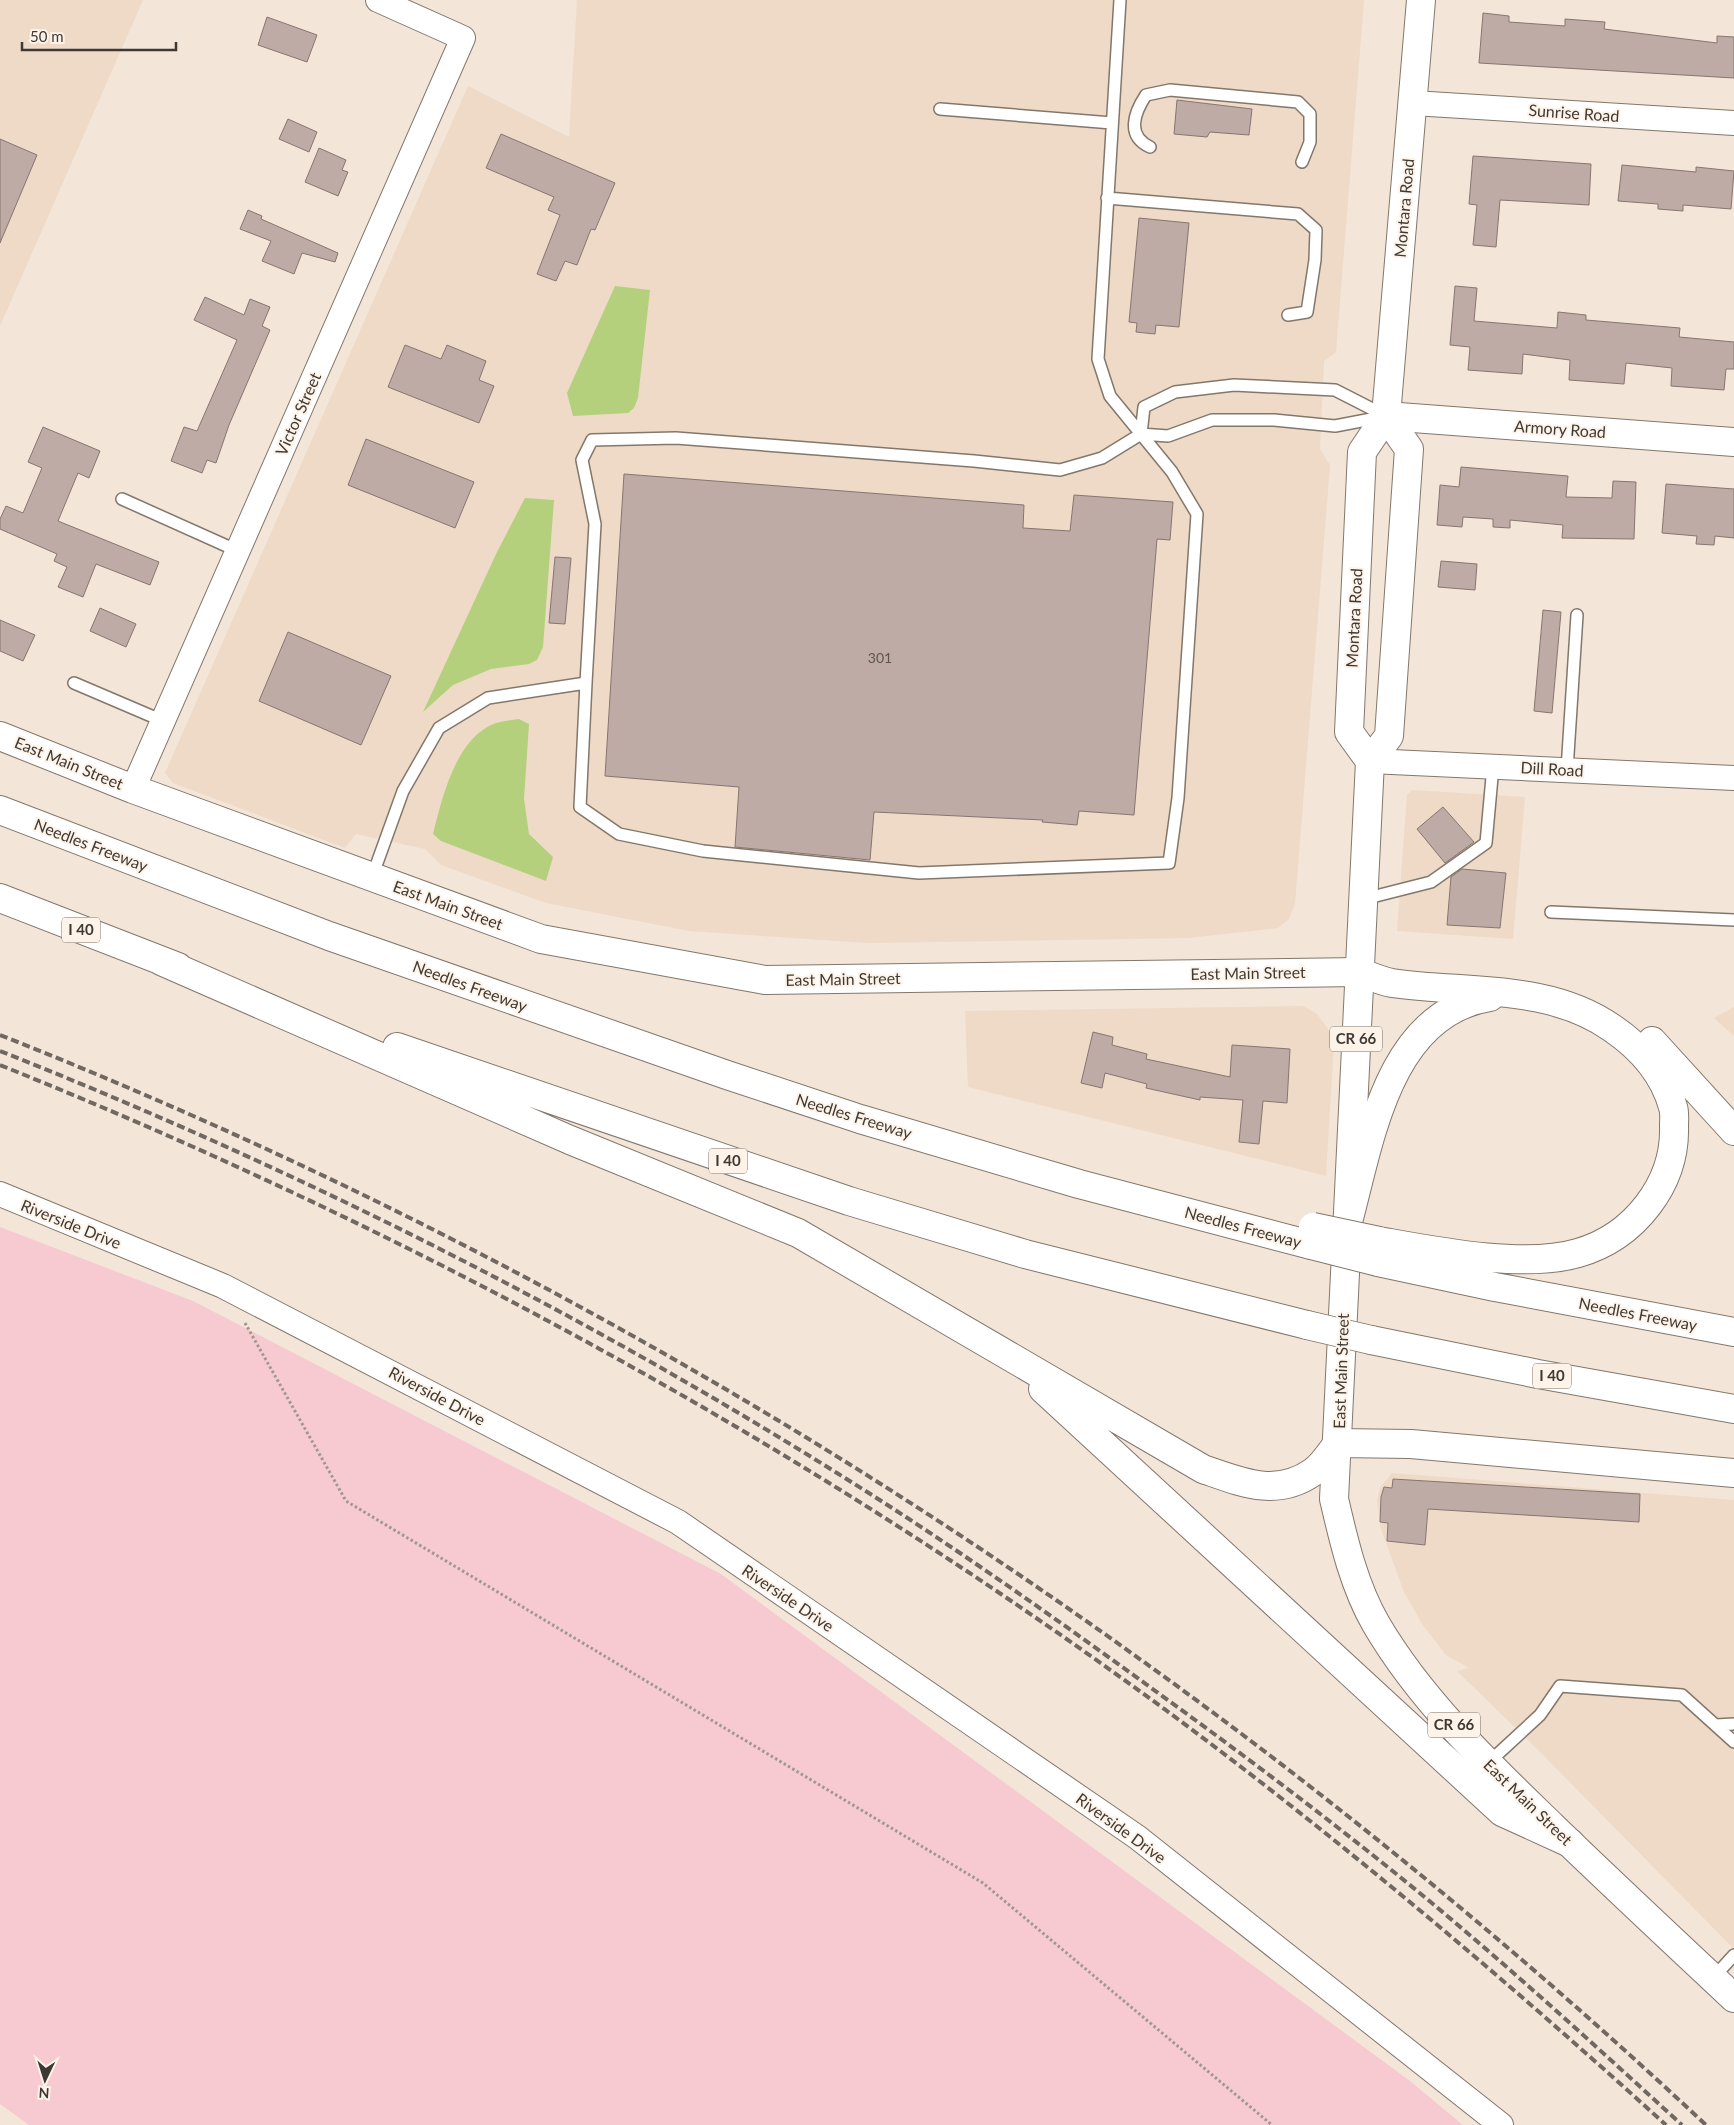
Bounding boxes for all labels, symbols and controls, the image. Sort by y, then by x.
scale bar [22,20,176,52]
text: 50 m [30,27,64,45]
street label: Sunrise Road [1528,100,1620,125]
street label: Montara Road [1390,158,1417,258]
street label: Victor Street [271,369,324,458]
street label: Armory Road [1513,416,1607,441]
street label: Montara Road [1341,568,1366,668]
house number: 301 [868,649,892,666]
street label: East Main Street [12,732,126,793]
street label: Dill Road [1520,757,1584,780]
street label: Needles Freeway [32,814,151,875]
street label: East Main Street [391,876,506,933]
road number: I 40 [62,918,100,942]
street label: Needles Freeway [410,956,531,1015]
street label: East Main Street [1190,962,1306,983]
street label: East Main Street [785,968,901,989]
road number: CR 66 [1330,1026,1382,1052]
street label: Needles Freeway [794,1089,915,1142]
road number: I 40 [709,1148,747,1174]
street label: Riverside Drive [18,1195,124,1252]
street label: Needles Freeway [1183,1202,1304,1251]
street label: Needles Freeway [1577,1293,1700,1334]
street label: East Main Street [1329,1313,1352,1429]
street label: Riverside Drive [386,1362,489,1429]
road number: I 40 [1533,1364,1571,1388]
street label: Riverside Drive [739,1560,838,1635]
road number: CR 66 [1428,1712,1480,1738]
street label: East Main Street [1480,1755,1577,1849]
street label: Riverside Drive [1073,1789,1170,1867]
north arrow [20,2055,70,2105]
text: N [38,2085,50,2102]

